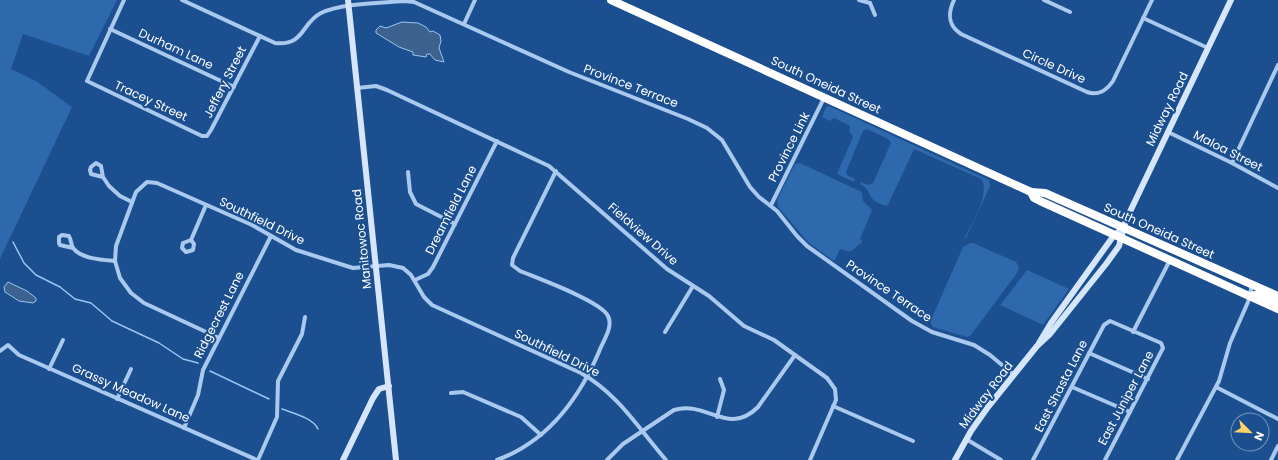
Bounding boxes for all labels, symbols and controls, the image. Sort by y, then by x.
street label: Durham Lane [136,24,216,73]
street label: Jeffery Street [199,43,250,121]
street label: Circle Drive [1020,44,1089,87]
street label: South Oneida Street [768,52,884,118]
street label: Province Terrace [581,60,681,111]
street label: Midway Road [1141,69,1192,149]
street label: Tracey Street [112,76,191,125]
street label: Province Link [764,108,814,185]
street label: Maloa Street [1191,126,1266,175]
street label: Dreamfield Lane [421,162,480,257]
street label: Manitowoc Road [348,188,375,290]
street label: Southfield Drive [217,192,308,249]
street label: Fieldview Drive [605,198,682,269]
street label: South Oneida Street [1101,198,1217,263]
street label: Province Terrace [843,256,936,326]
street label: Ridgecrest Lane [189,268,248,361]
street label: Southfield Drive [512,324,603,381]
street label: East Shasta Lane [1030,337,1091,435]
street label: East Juniper Lane [1094,348,1158,448]
street label: Midway Road [955,357,1017,432]
street label: Grassy Meadow Lane [69,359,193,426]
north arrow [1230,412,1270,452]
text: N [1250,429,1268,443]

